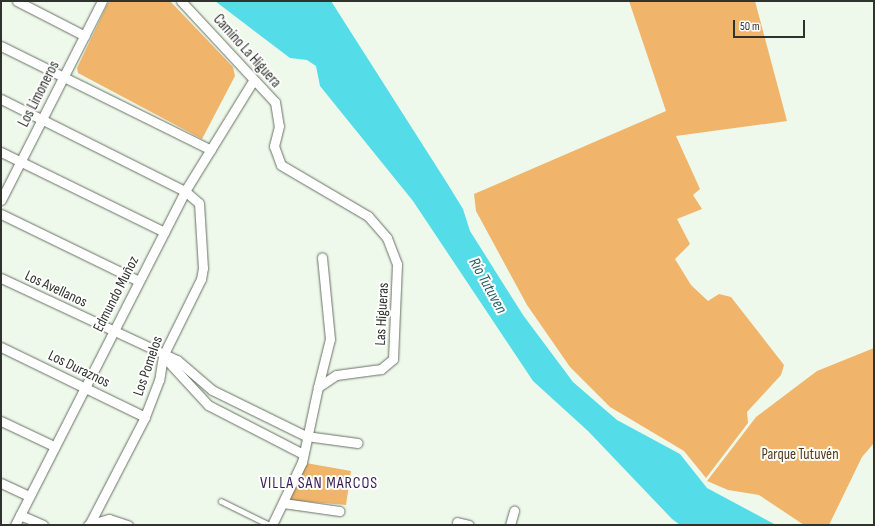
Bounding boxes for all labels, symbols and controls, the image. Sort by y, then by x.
street label: Camino La Higuera [209,11,285,91]
scale bar [735,12,807,38]
text: 50 m [740,19,760,34]
street label: Los Limoneros [15,58,63,130]
street label: Edmundo Muñoz [89,253,143,335]
water label: Río Tutuven [464,255,510,317]
street label: Los Avellanos [22,267,90,311]
street label: Las Higueras [371,282,393,346]
street label: Los Pomelos [129,334,167,398]
street label: Los Duraznos [45,346,113,392]
park label: Parque Tutuvén [761,446,839,464]
district label: VILLA SAN MARCOS [260,474,378,494]

